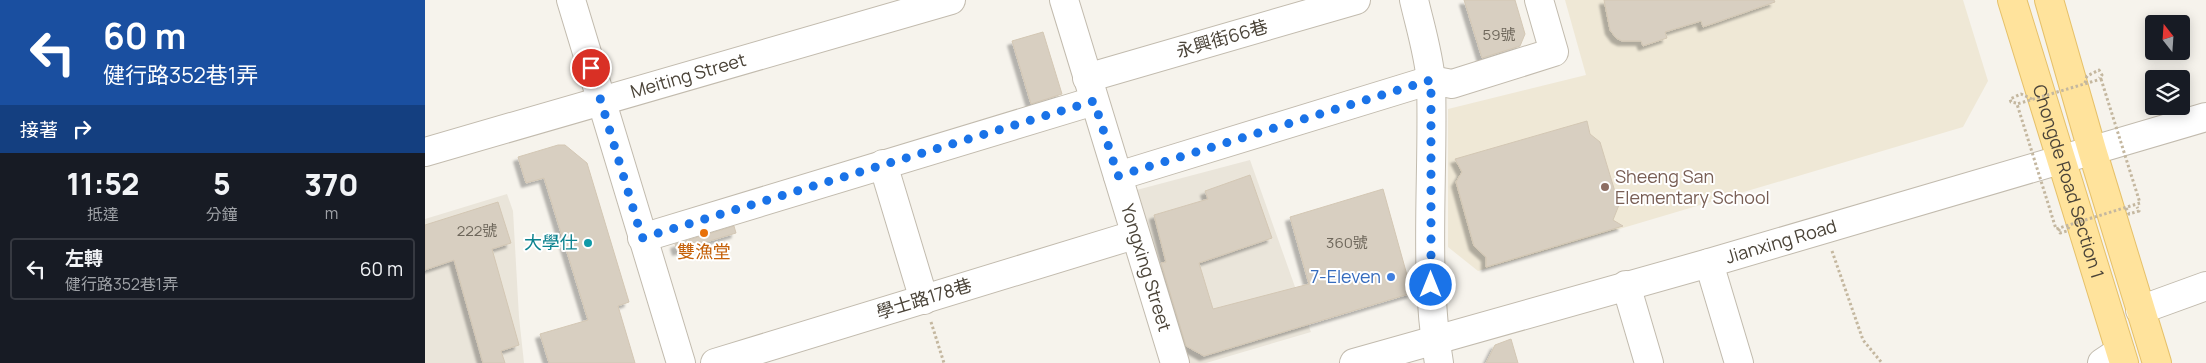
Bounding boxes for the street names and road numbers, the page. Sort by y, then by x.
street label: 永興街66巷 [1173,14,1270,63]
street label: Meiting Street [627,47,749,103]
street label: Chongde Road Section 1 [2028,81,2110,281]
street label: Yongxing Street [1116,201,1178,334]
street label: Jianxing Road [1722,213,1839,269]
street label: 學士路178巷 [873,272,974,324]

